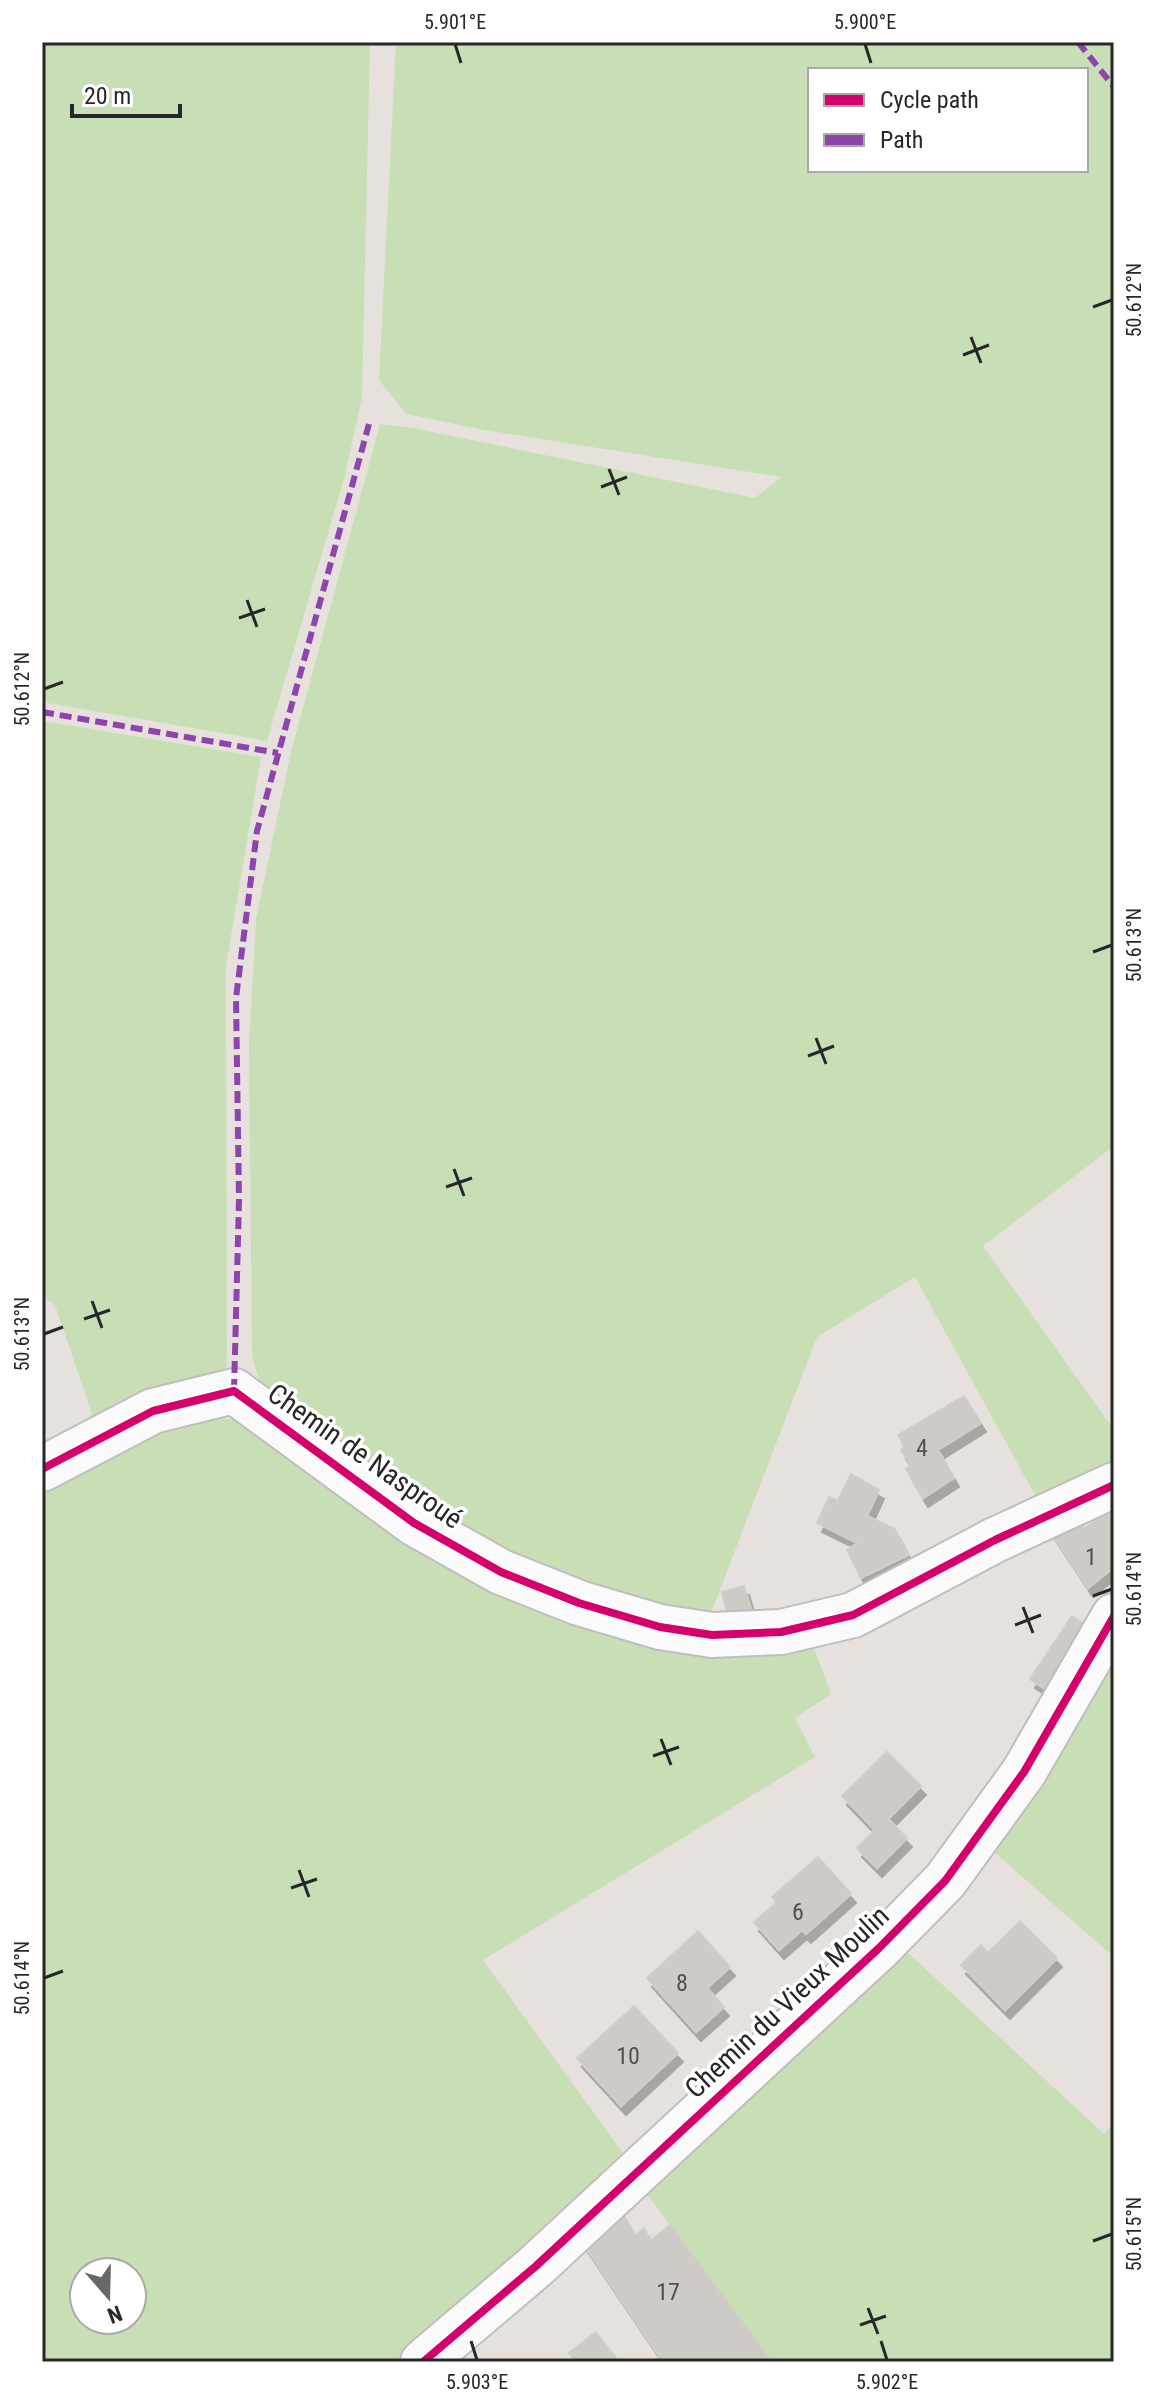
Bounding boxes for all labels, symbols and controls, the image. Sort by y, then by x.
text: 5.901°E [424,10,486,34]
text: 5.900°E [834,10,896,34]
scale bar [72,68,180,118]
legend [808,68,1088,172]
text: 20 m [84,82,131,110]
text: Cycle path [880,86,979,114]
text: Path [880,126,923,154]
text: 50.612°N [1122,263,1146,337]
text: 50.612°N [10,652,34,726]
text: 50.613°N [1122,908,1146,982]
text: 50.613°N [10,1297,34,1371]
street label: Chemin de Nasproué [261,1377,469,1535]
house number: 4 [916,1434,928,1462]
house number: 1 [1085,1543,1097,1571]
text: 50.614°N [1122,1552,1146,1626]
house number: 6 [792,1898,804,1926]
street label: Chemin du Vieux Moulin [678,1899,896,2105]
text: 50.614°N [10,1941,34,2015]
house number: 8 [676,1969,688,1997]
house number: 10 [616,2042,640,2070]
text: 50.615°N [1122,2197,1146,2271]
north arrow [68,2256,148,2336]
house number: 17 [656,2278,680,2306]
text: N [104,2300,125,2328]
text: 5.903°E [446,2370,508,2394]
text: 5.902°E [856,2370,918,2394]

